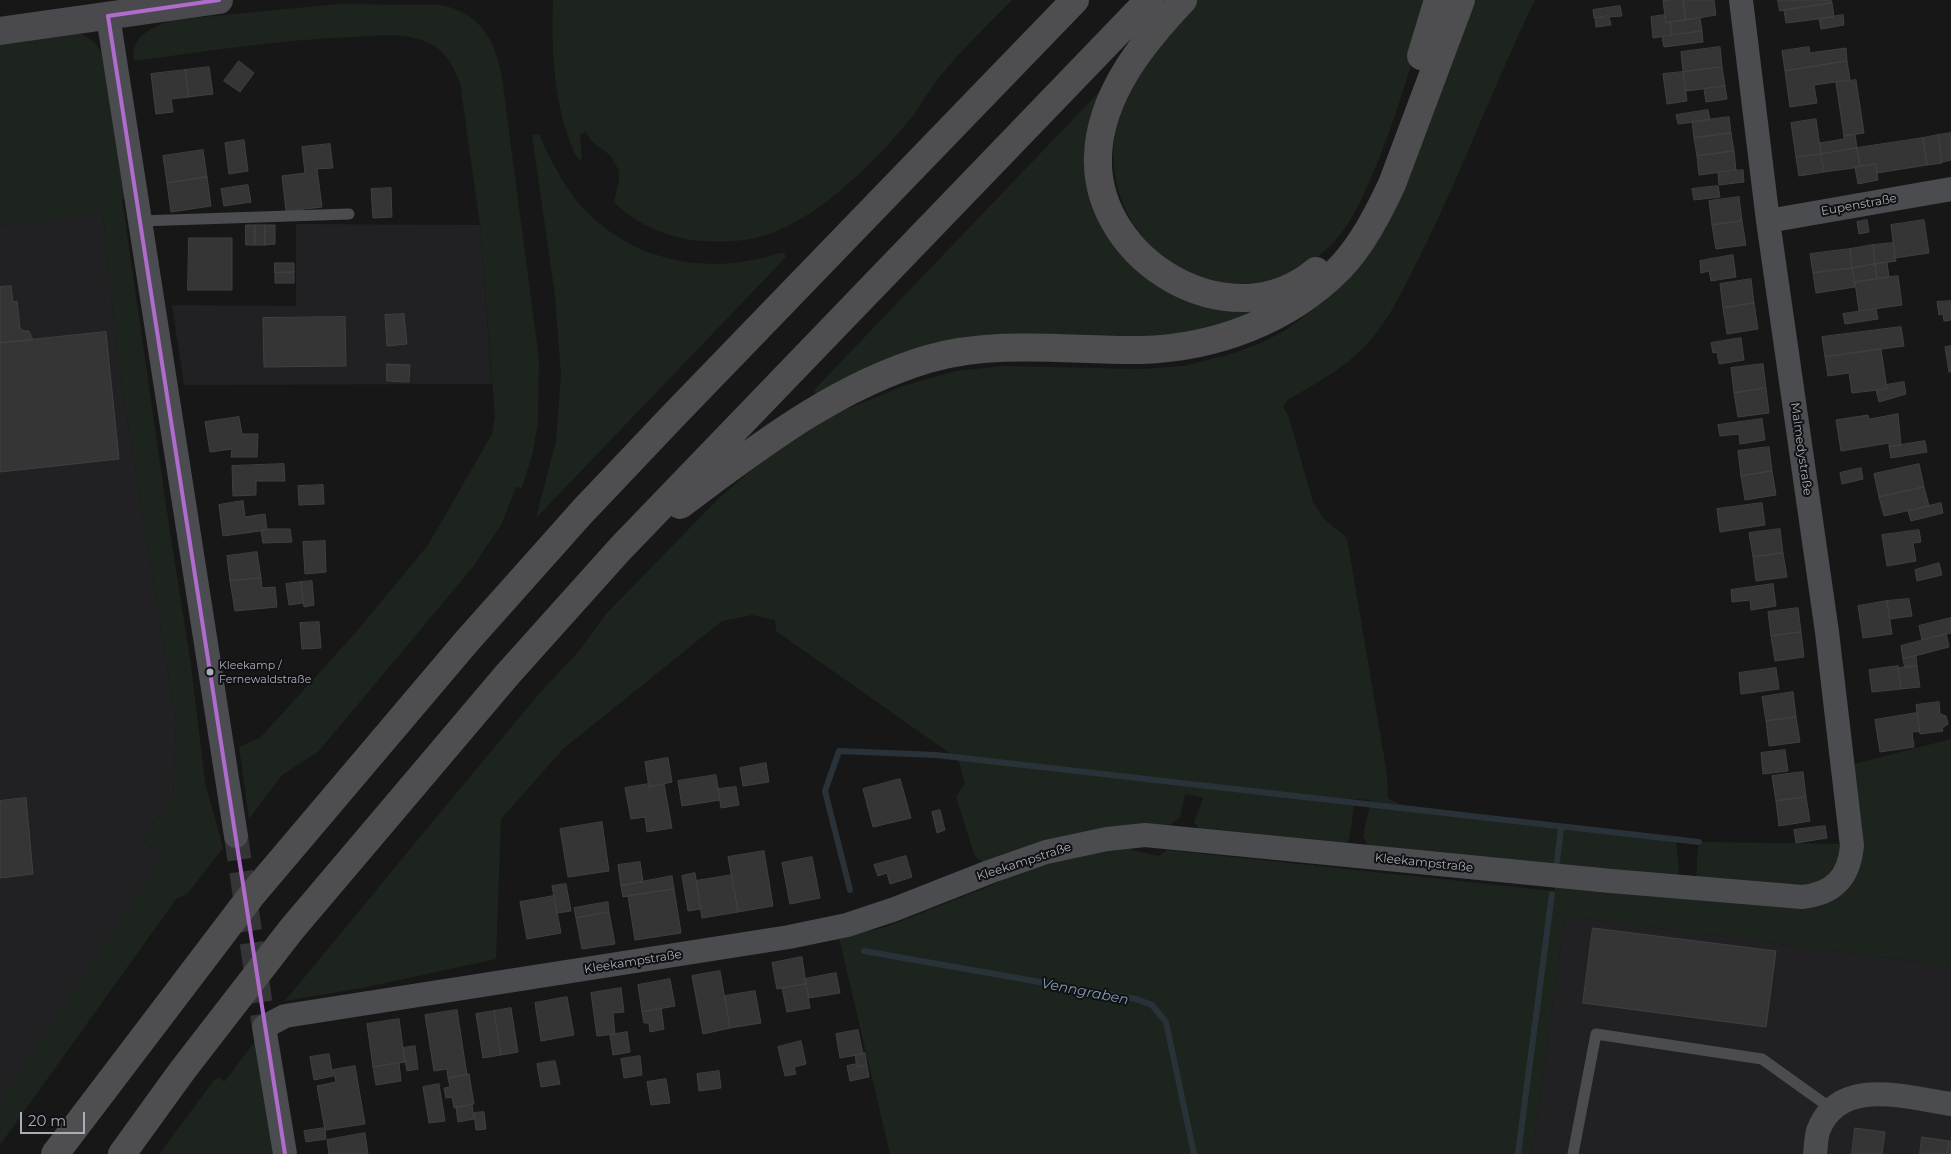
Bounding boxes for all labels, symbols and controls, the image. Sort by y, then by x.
street label: Eupenstraße [1820,191,1898,219]
street label: Malmedystraße [1787,402,1815,496]
place label: Kleekamp / Fernewaldstraße [219,659,311,685]
marker: Kleekamp / Fernewaldstraße [205,667,215,677]
street label: Kleekampstraße [975,840,1073,884]
street label: Kleekampstraße [1374,851,1474,875]
street label: Kleekampstraße [583,947,683,977]
water label: Venngraben [1040,975,1130,1009]
scale bar [22,1102,88,1134]
text: 20 m [28,1111,66,1130]

